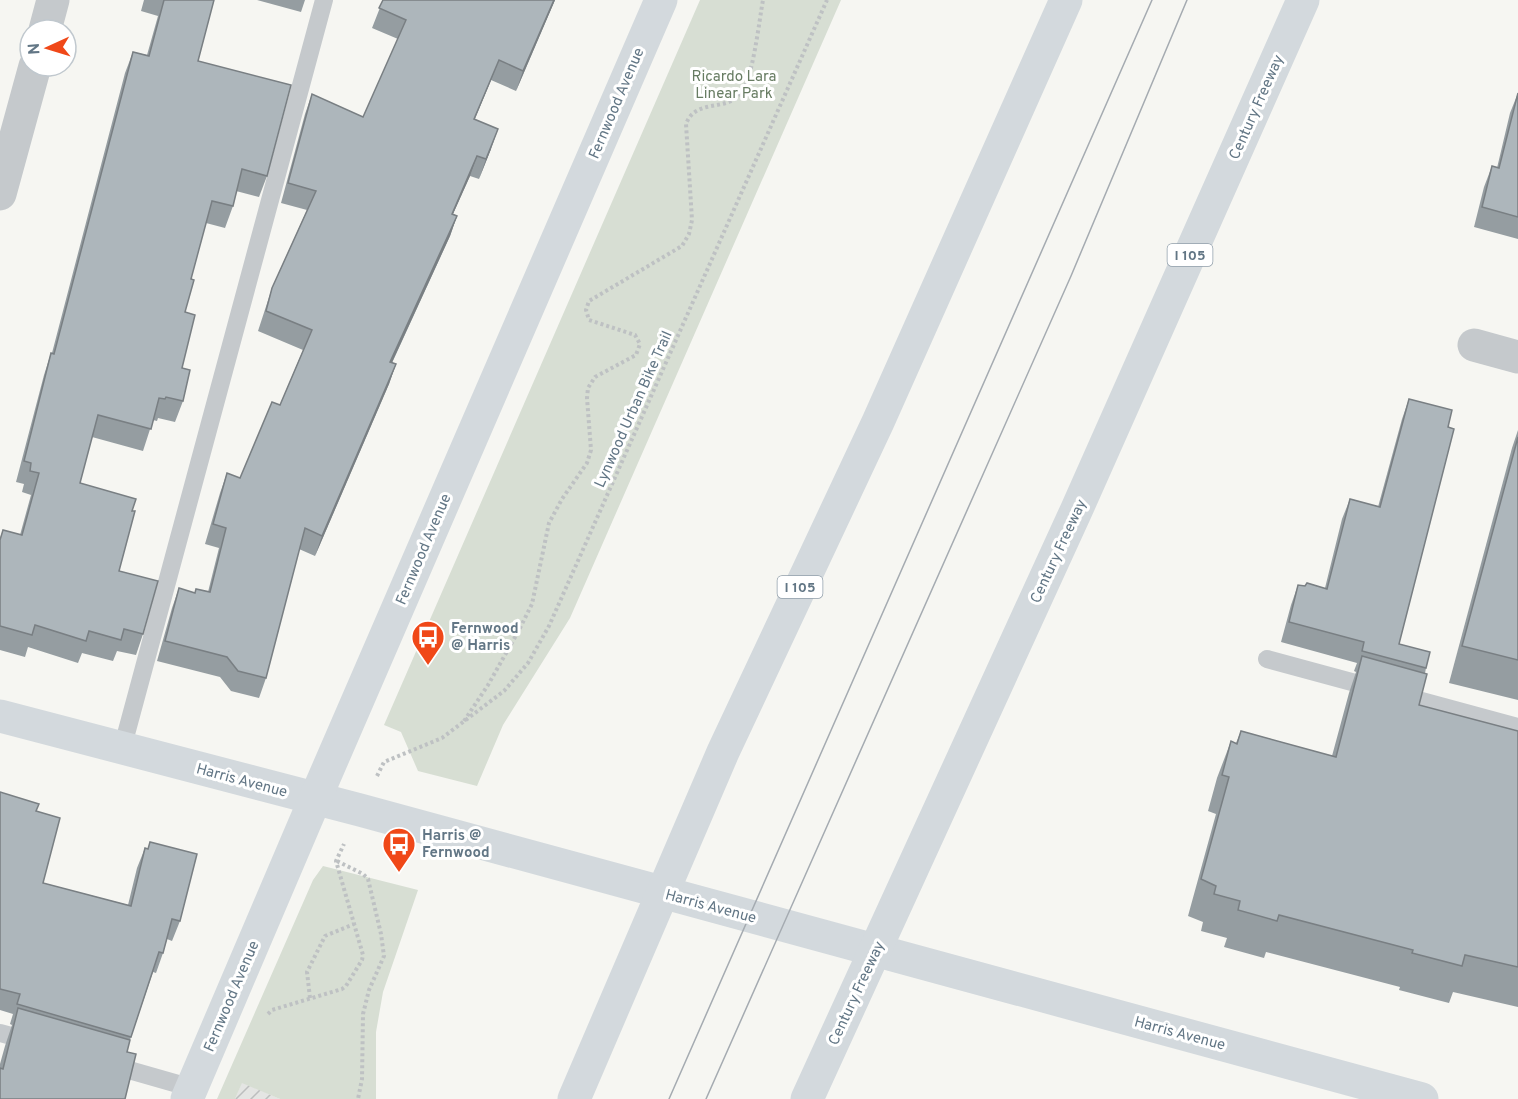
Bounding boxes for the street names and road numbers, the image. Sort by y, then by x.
street label: Fernwood Avenue [585,45,649,162]
street label: Century Freeway [1226,52,1289,163]
road number: I 105 [1168,244,1212,266]
street label: Lynwood Urban Bike Trail [591,328,678,491]
street label: Fernwood Avenue [392,491,456,608]
street label: Century Freeway [1027,496,1092,607]
road number: I 105 [778,576,822,598]
street label: Harris Avenue [194,760,289,803]
street label: Harris Avenue [663,886,758,929]
street label: Fernwood Avenue [200,938,264,1055]
street label: Century Freeway [825,938,890,1049]
street label: Harris Avenue [1132,1013,1227,1056]

